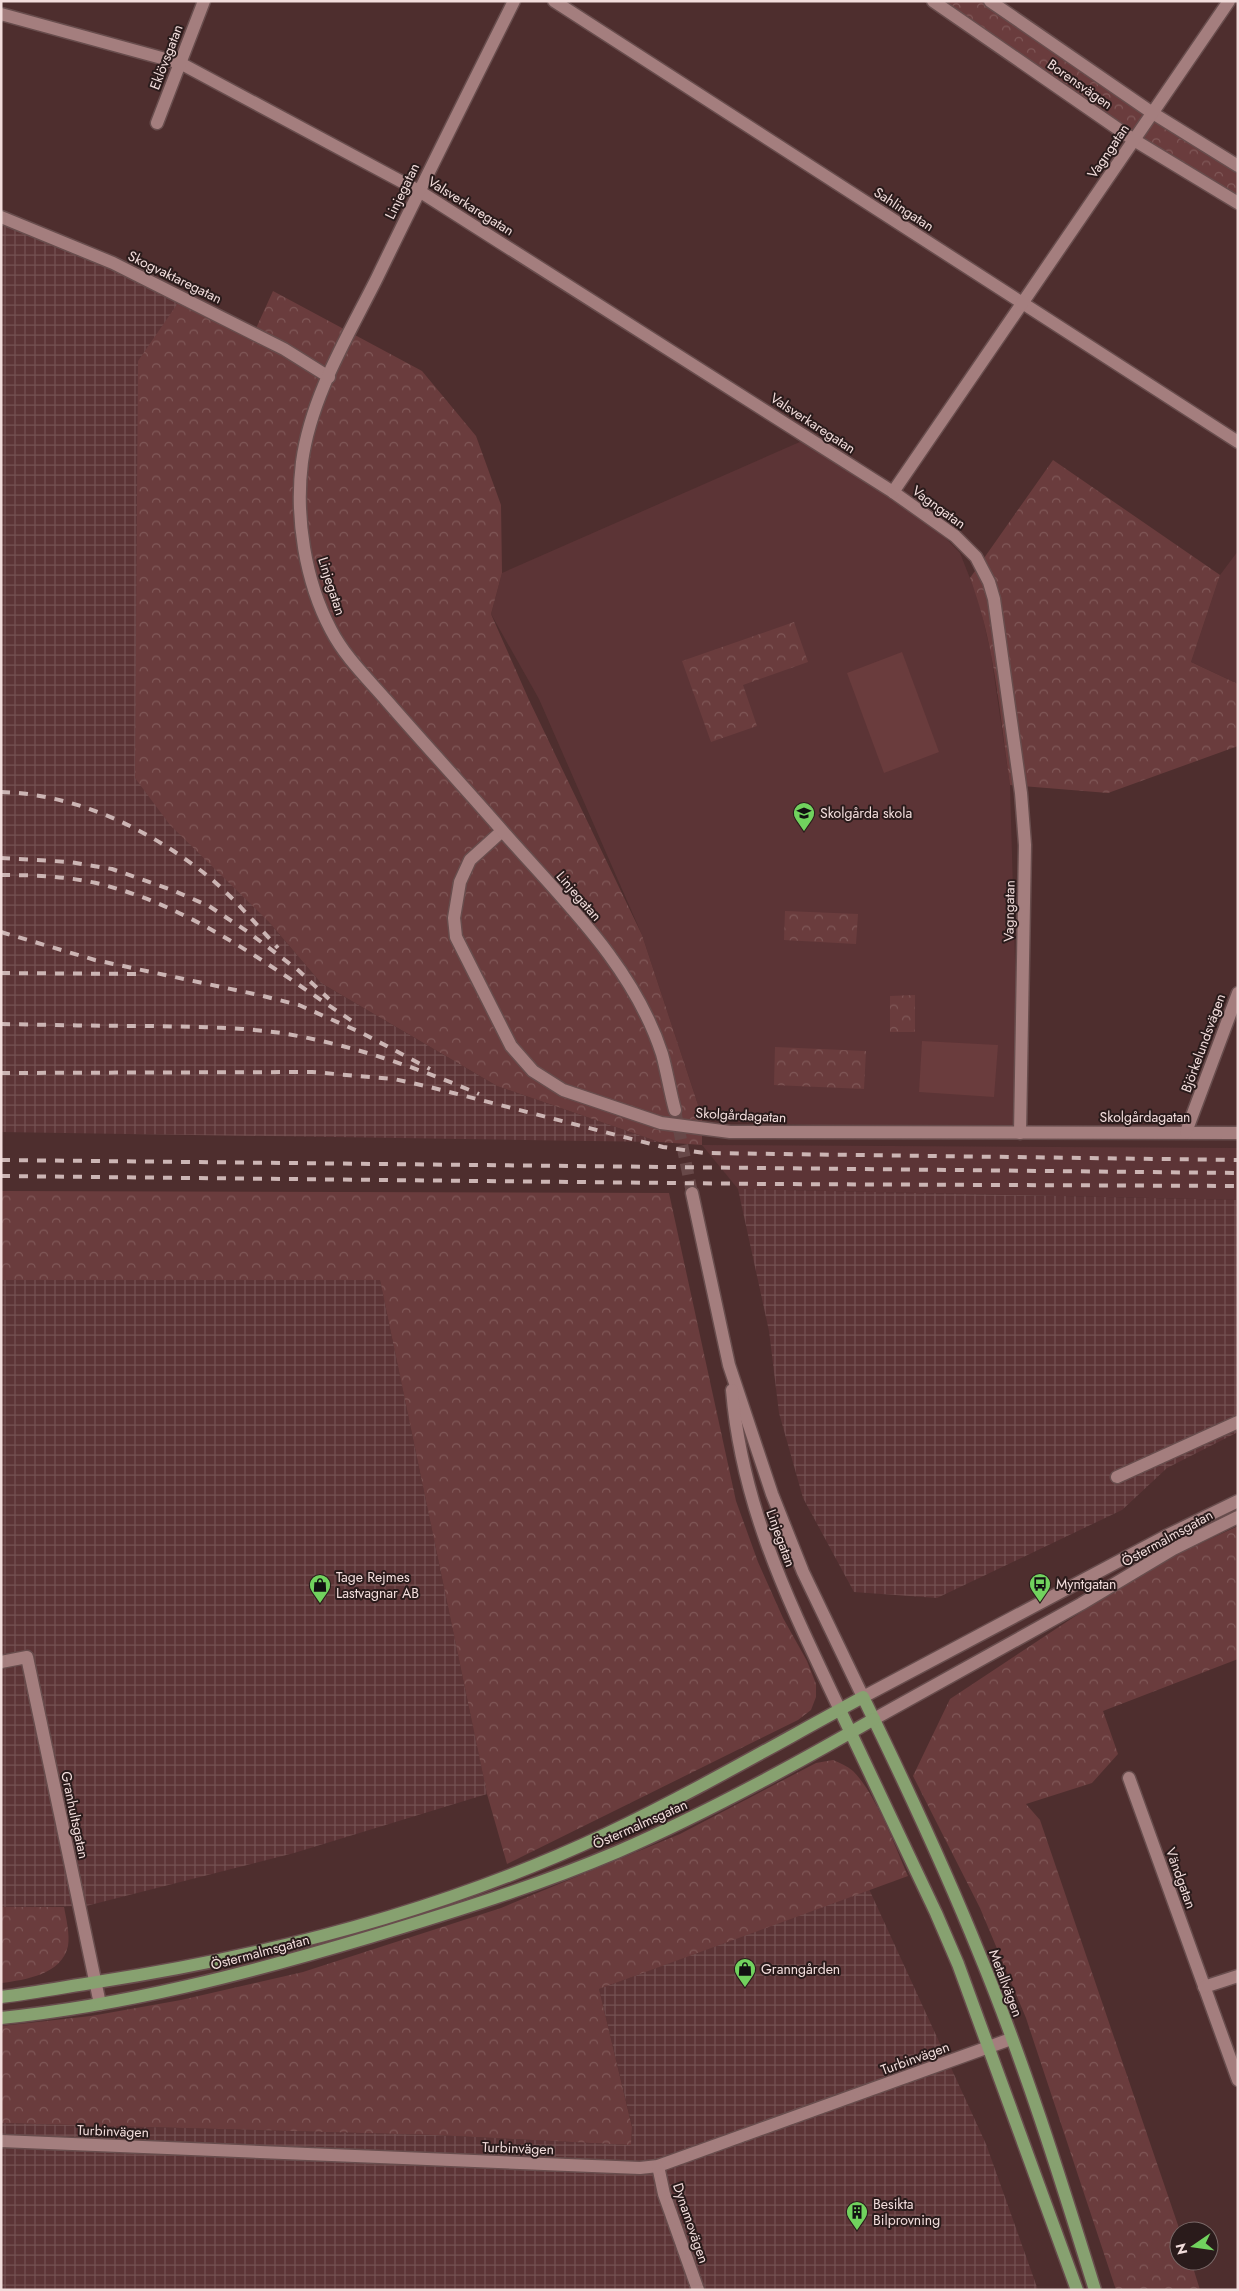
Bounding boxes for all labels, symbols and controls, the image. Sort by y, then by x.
street label: Eklövsgatan [144,21,188,93]
street label: Borensvägen [1043,54,1117,114]
street label: Vagngatan [1082,120,1134,182]
street label: Linjegatan [380,160,424,222]
street label: Valsverkaregatan [424,172,518,240]
street label: Sahlingatan [870,182,938,236]
street label: Skogvaktaregatan [125,246,225,308]
street label: Valsverkaregatan [766,388,860,458]
street label: Vagngatan [908,481,970,533]
street label: Linjegatan [313,554,351,618]
school or university icon: Skolgårda skola [792,801,816,832]
place label: Skolgårda skola [820,803,912,823]
street label: Linjegatan [552,867,606,925]
street label: Vagngatan [998,880,1020,942]
street label: Björkelundsvägen [1176,991,1230,1095]
street label: Skolgårdagatan [695,1103,787,1127]
street label: Skolgårdagatan [1100,1107,1190,1127]
street label: Östermalmsgatan [1118,1505,1216,1571]
street label: Linjegatan [761,1506,801,1570]
place label: Tage Rejmes Lastvagnar AB [336,1567,419,1603]
bus stop icon: Myntgatan [1028,1572,1052,1603]
shop icon: Tage Rejmes Lastvagnar AB [308,1573,332,1604]
place label: Myntgatan [1056,1574,1116,1594]
street label: Granhultsgatan [56,1769,94,1861]
street label: Östermalmsgatan [589,1794,691,1854]
street label: Vändgatan [1161,1845,1201,1911]
street label: Östermalmsgatan [208,1929,312,1975]
street label: Metallvägen [984,1946,1028,2020]
shop icon: Granngården [733,1957,757,1988]
place label: Granngården [761,1959,840,1979]
street label: Turbinvägen [878,2036,952,2080]
street label: Turbinvägen [77,2120,149,2142]
street label: Turbinvägen [482,2137,554,2159]
street label: Dynamovägen [668,2180,714,2266]
place label: Besikta Bilprovning [873,2194,940,2230]
building icon: Besikta Bilprovning [845,2200,869,2231]
north arrow [1169,2221,1219,2271]
text: N [1170,2241,1192,2257]

